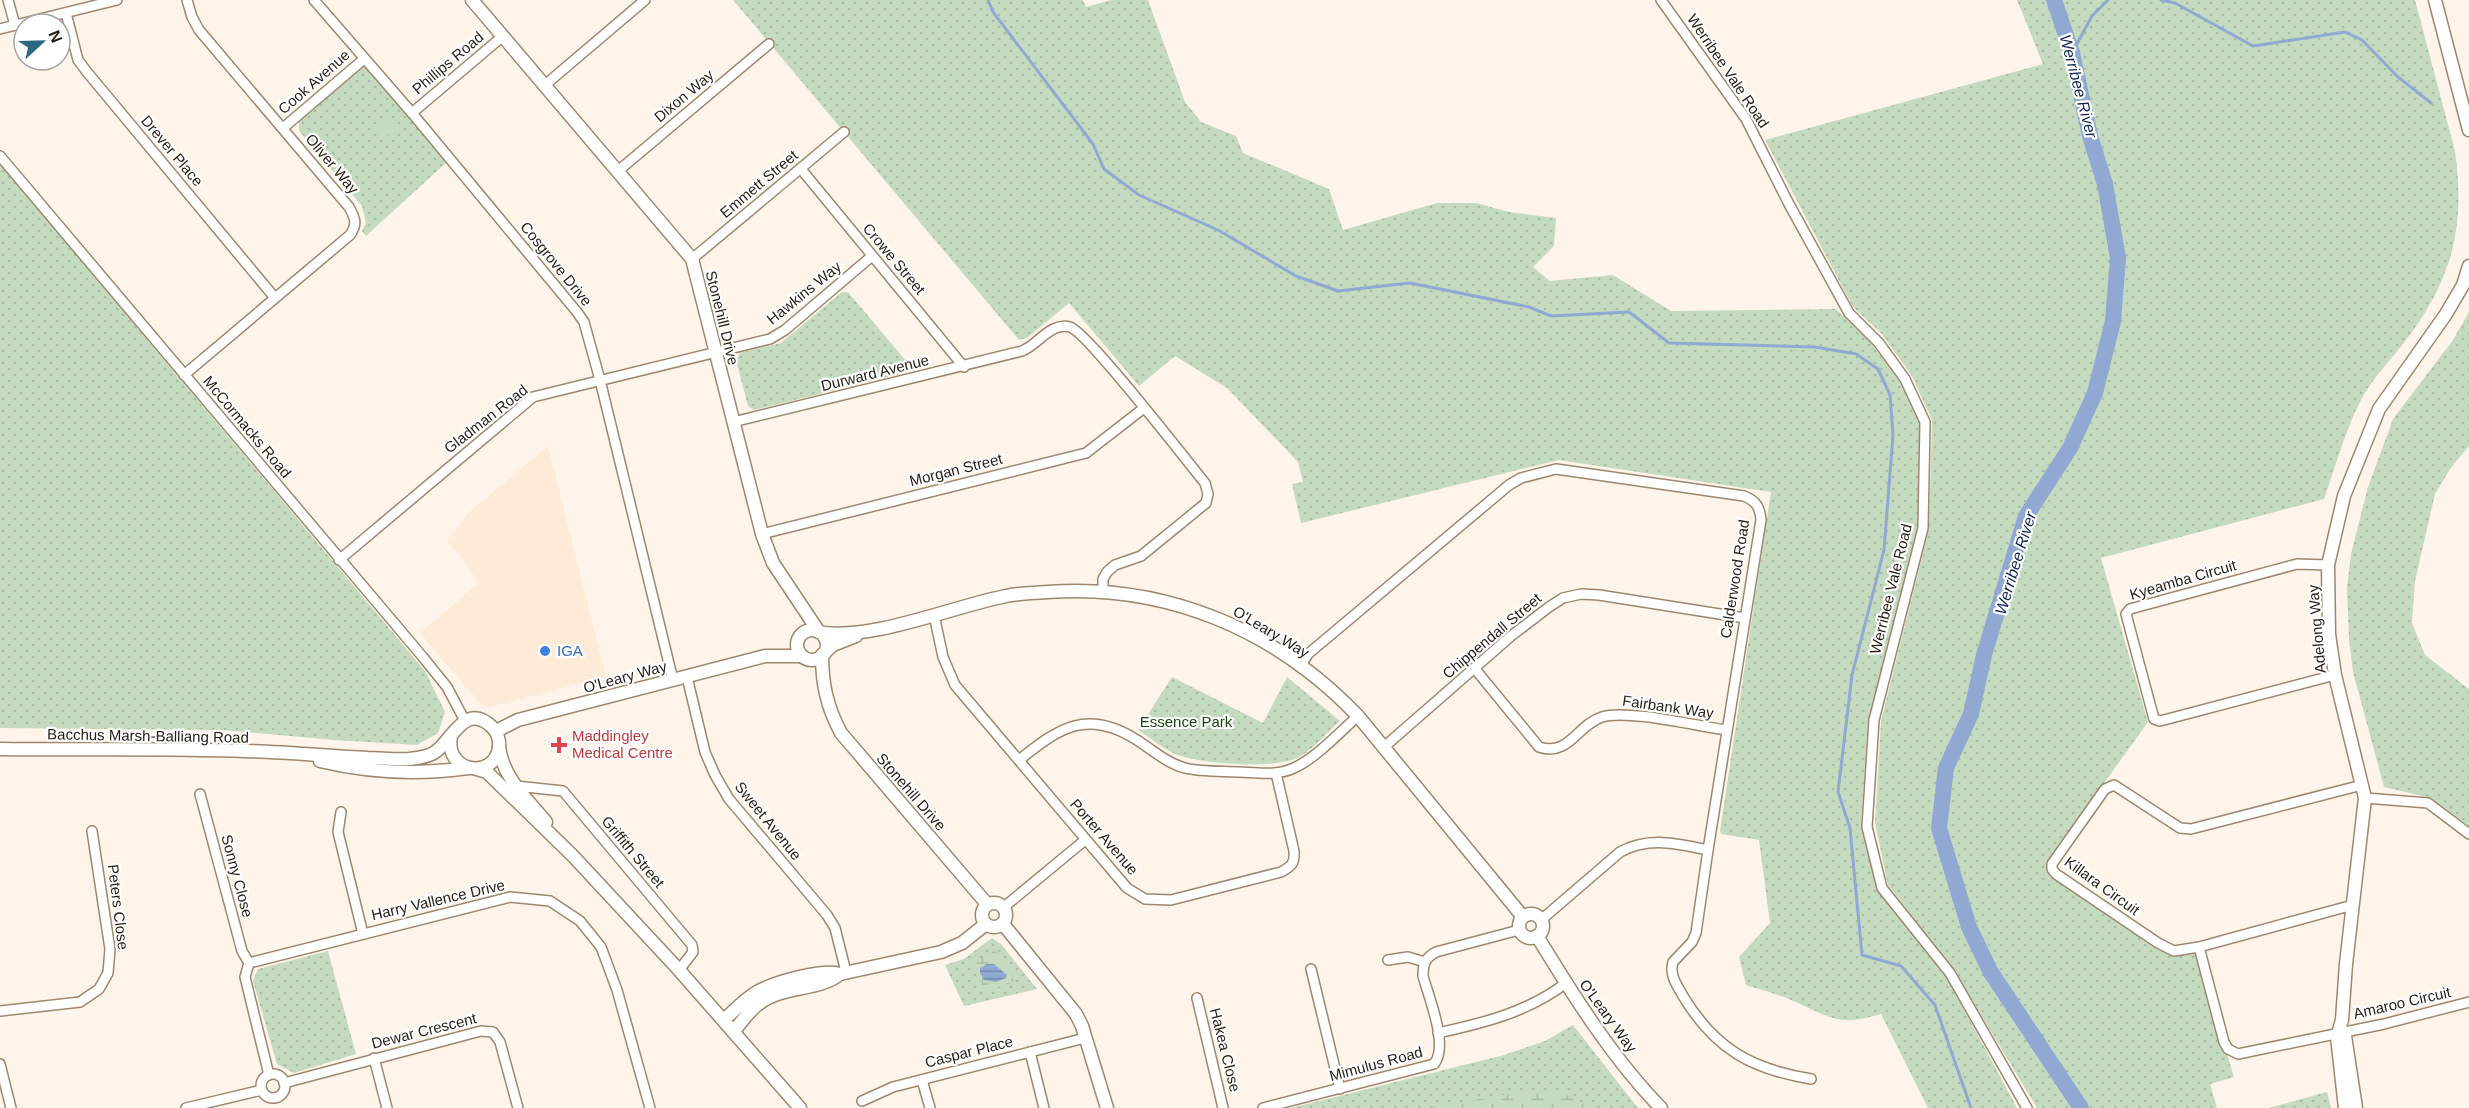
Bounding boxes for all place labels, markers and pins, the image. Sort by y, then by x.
place label: IGA [557,642,583,659]
marker: IGA [538,644,552,658]
place label: Maddingley Medical Centre [572,727,673,761]
marker: Maddingley Medical Centre [550,736,568,754]

